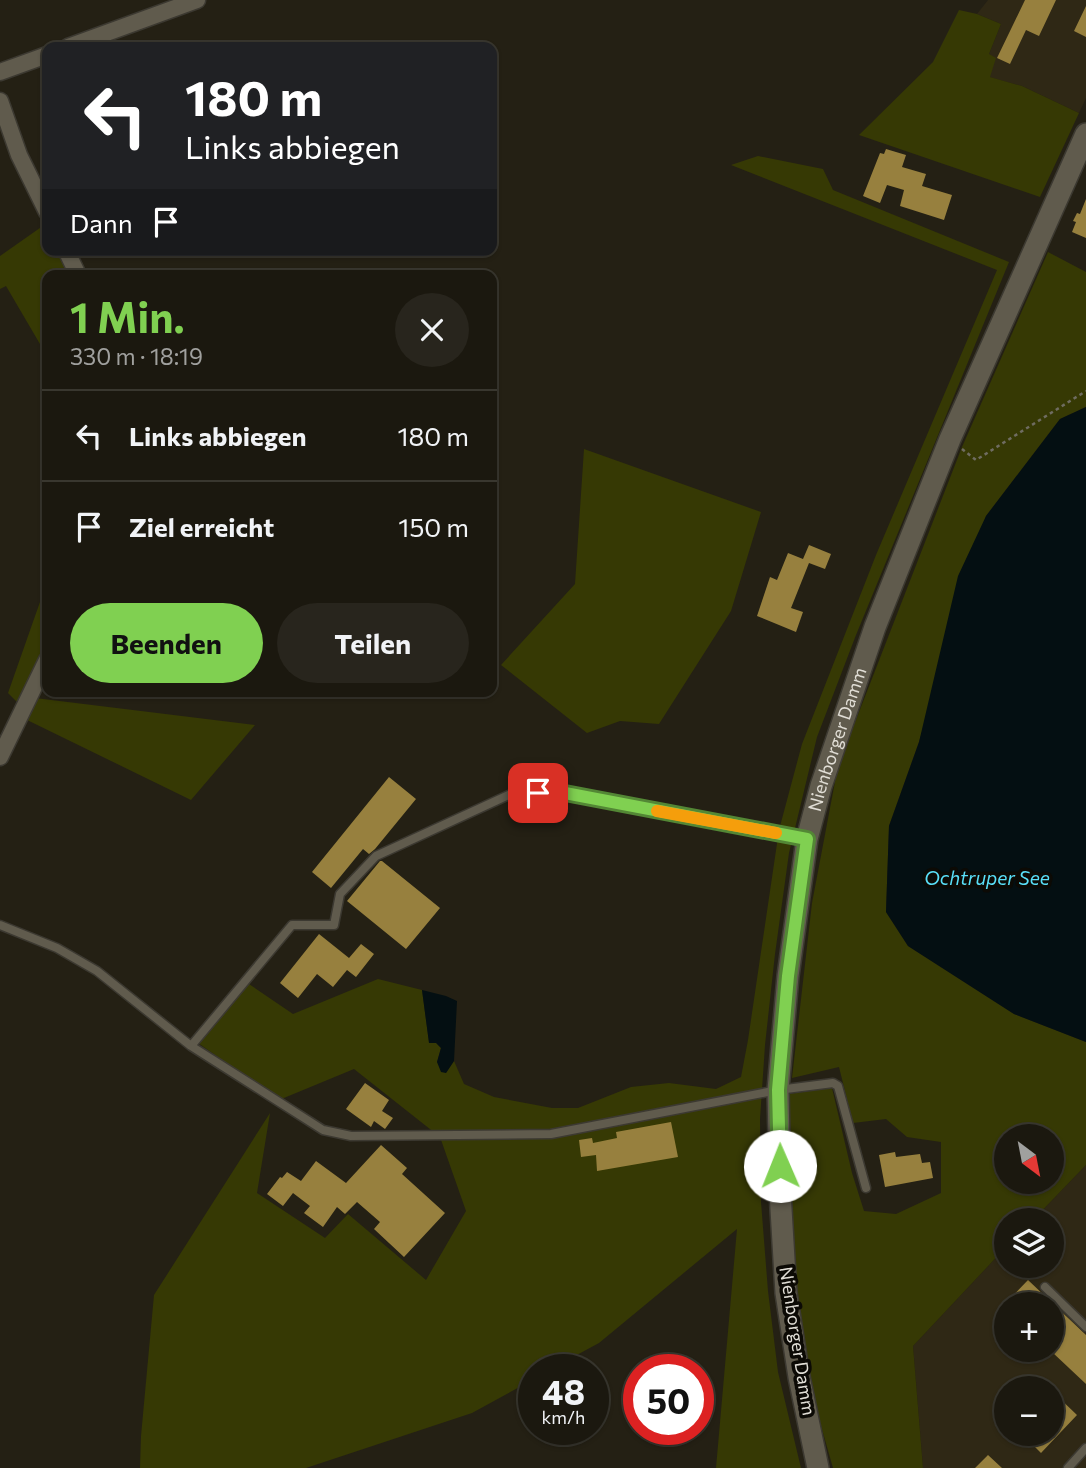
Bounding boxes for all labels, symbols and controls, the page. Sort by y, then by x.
text: 180 m [185,66,322,126]
icon: left [70,70,161,161]
text: Links abbiegen [185,126,400,166]
icon: arrive [147,203,185,241]
text: Dann [70,207,133,238]
text: 1 Min. [70,290,185,342]
button: close [395,293,469,367]
text: 330 m · 18:19 [70,342,203,370]
icon: left [70,417,108,455]
text: Links abbiegen [129,420,307,451]
text: 180 m [397,420,469,451]
icon: arrive [70,508,108,546]
text: Ziel erreicht [129,511,274,542]
text: 150 m [398,511,469,542]
button: Beenden [70,603,263,683]
button: Teilen [277,603,469,683]
street label: Nienborger Damm [803,664,871,814]
pin [508,763,568,823]
icon: arrive [519,774,557,812]
water label: Ochtruper See [924,866,1050,889]
north arrow [994,1124,1064,1194]
map controls [994,1124,1064,1446]
position arrow [743,1129,817,1203]
button: layers [994,1208,1064,1278]
street label: Nienborger Damm [775,1265,821,1417]
button: + [994,1292,1064,1362]
speed limit sign: 50 [623,1354,714,1445]
text: 48 [542,1369,585,1412]
button: − [994,1376,1064,1446]
text: km/h [542,1406,585,1428]

